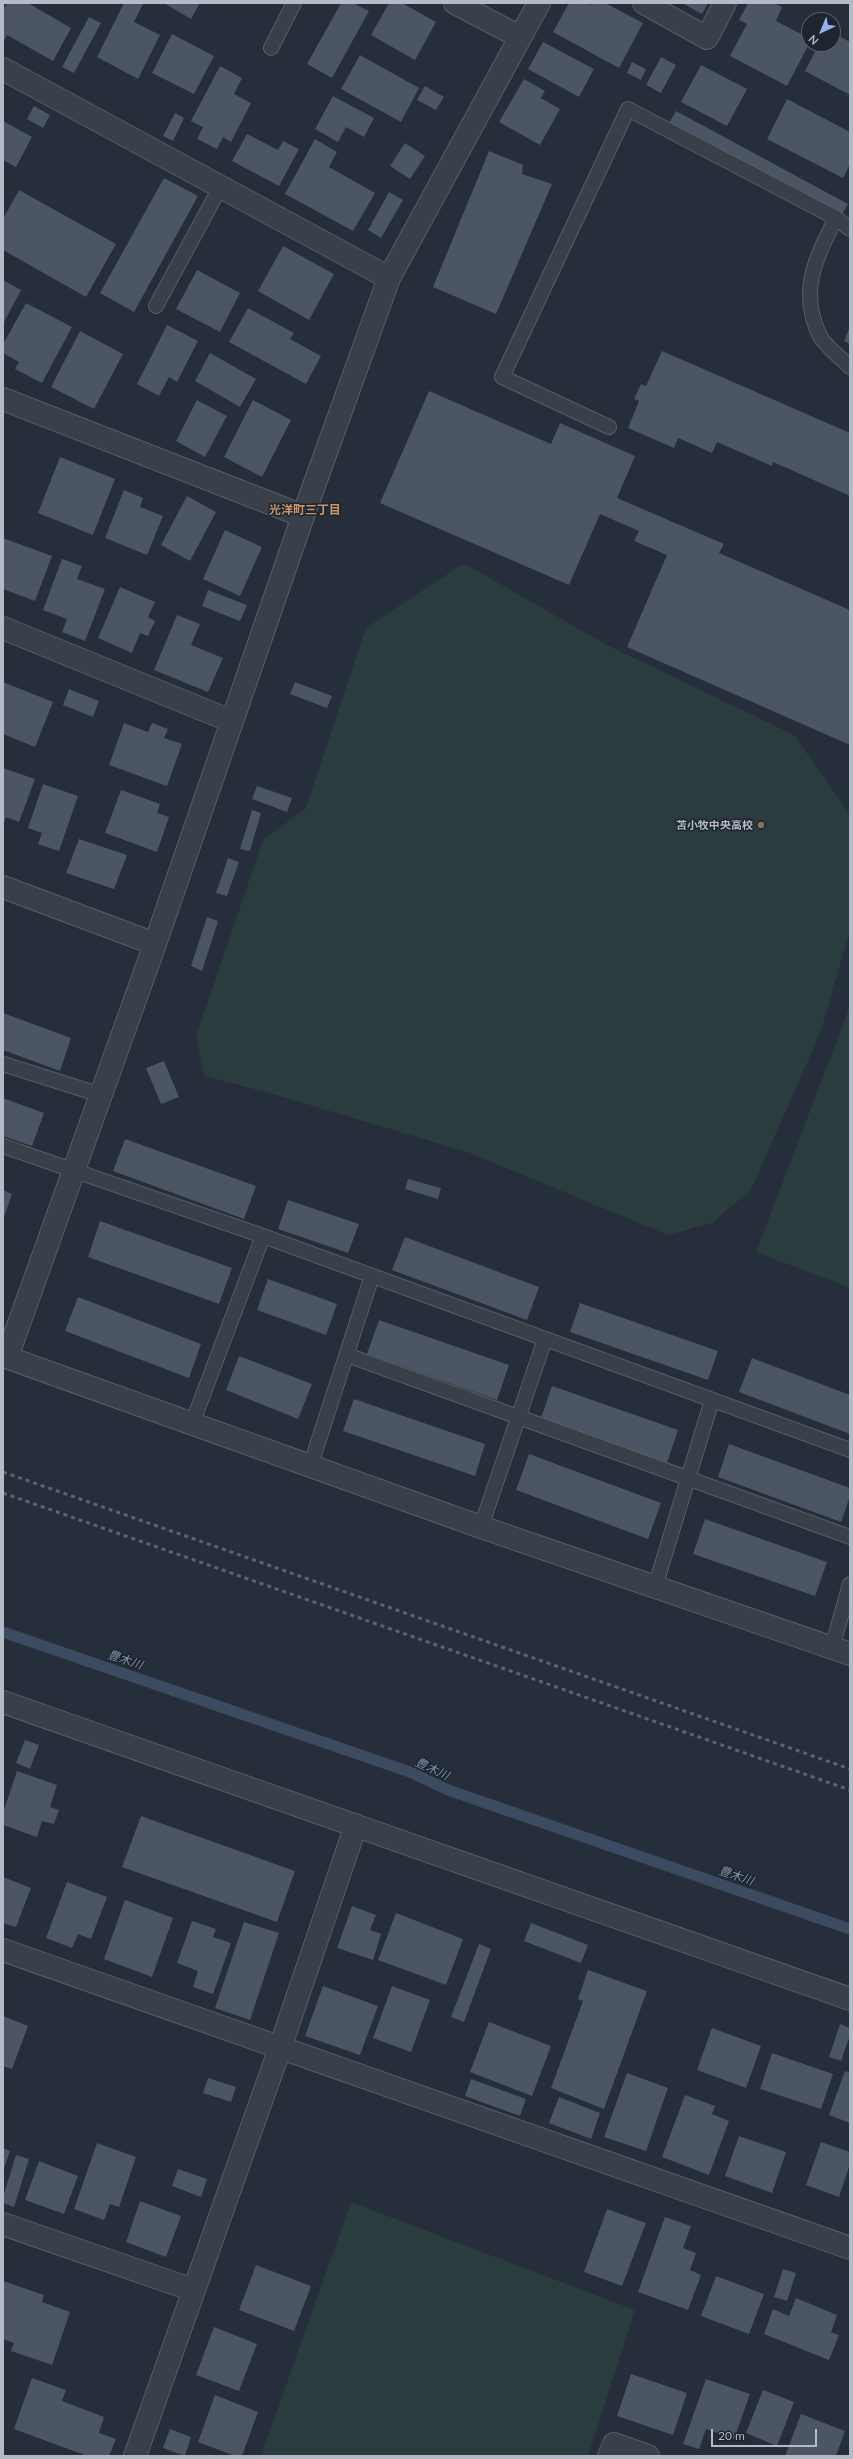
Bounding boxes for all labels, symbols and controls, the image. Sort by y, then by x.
north arrow [801,12,841,52]
text: N [805,33,821,48]
district label: 光洋町三丁目 [269,503,341,517]
place label: 苫小牧中央高校 [676,818,753,832]
marker: 苫小牧中央高校 [756,820,766,830]
water label: 豊木川 [106,1647,144,1673]
water label: 豊木川 [413,1755,451,1783]
water label: 豊木川 [717,1863,755,1889]
scale bar [713,2421,819,2447]
text: 20 m [718,2428,745,2443]

